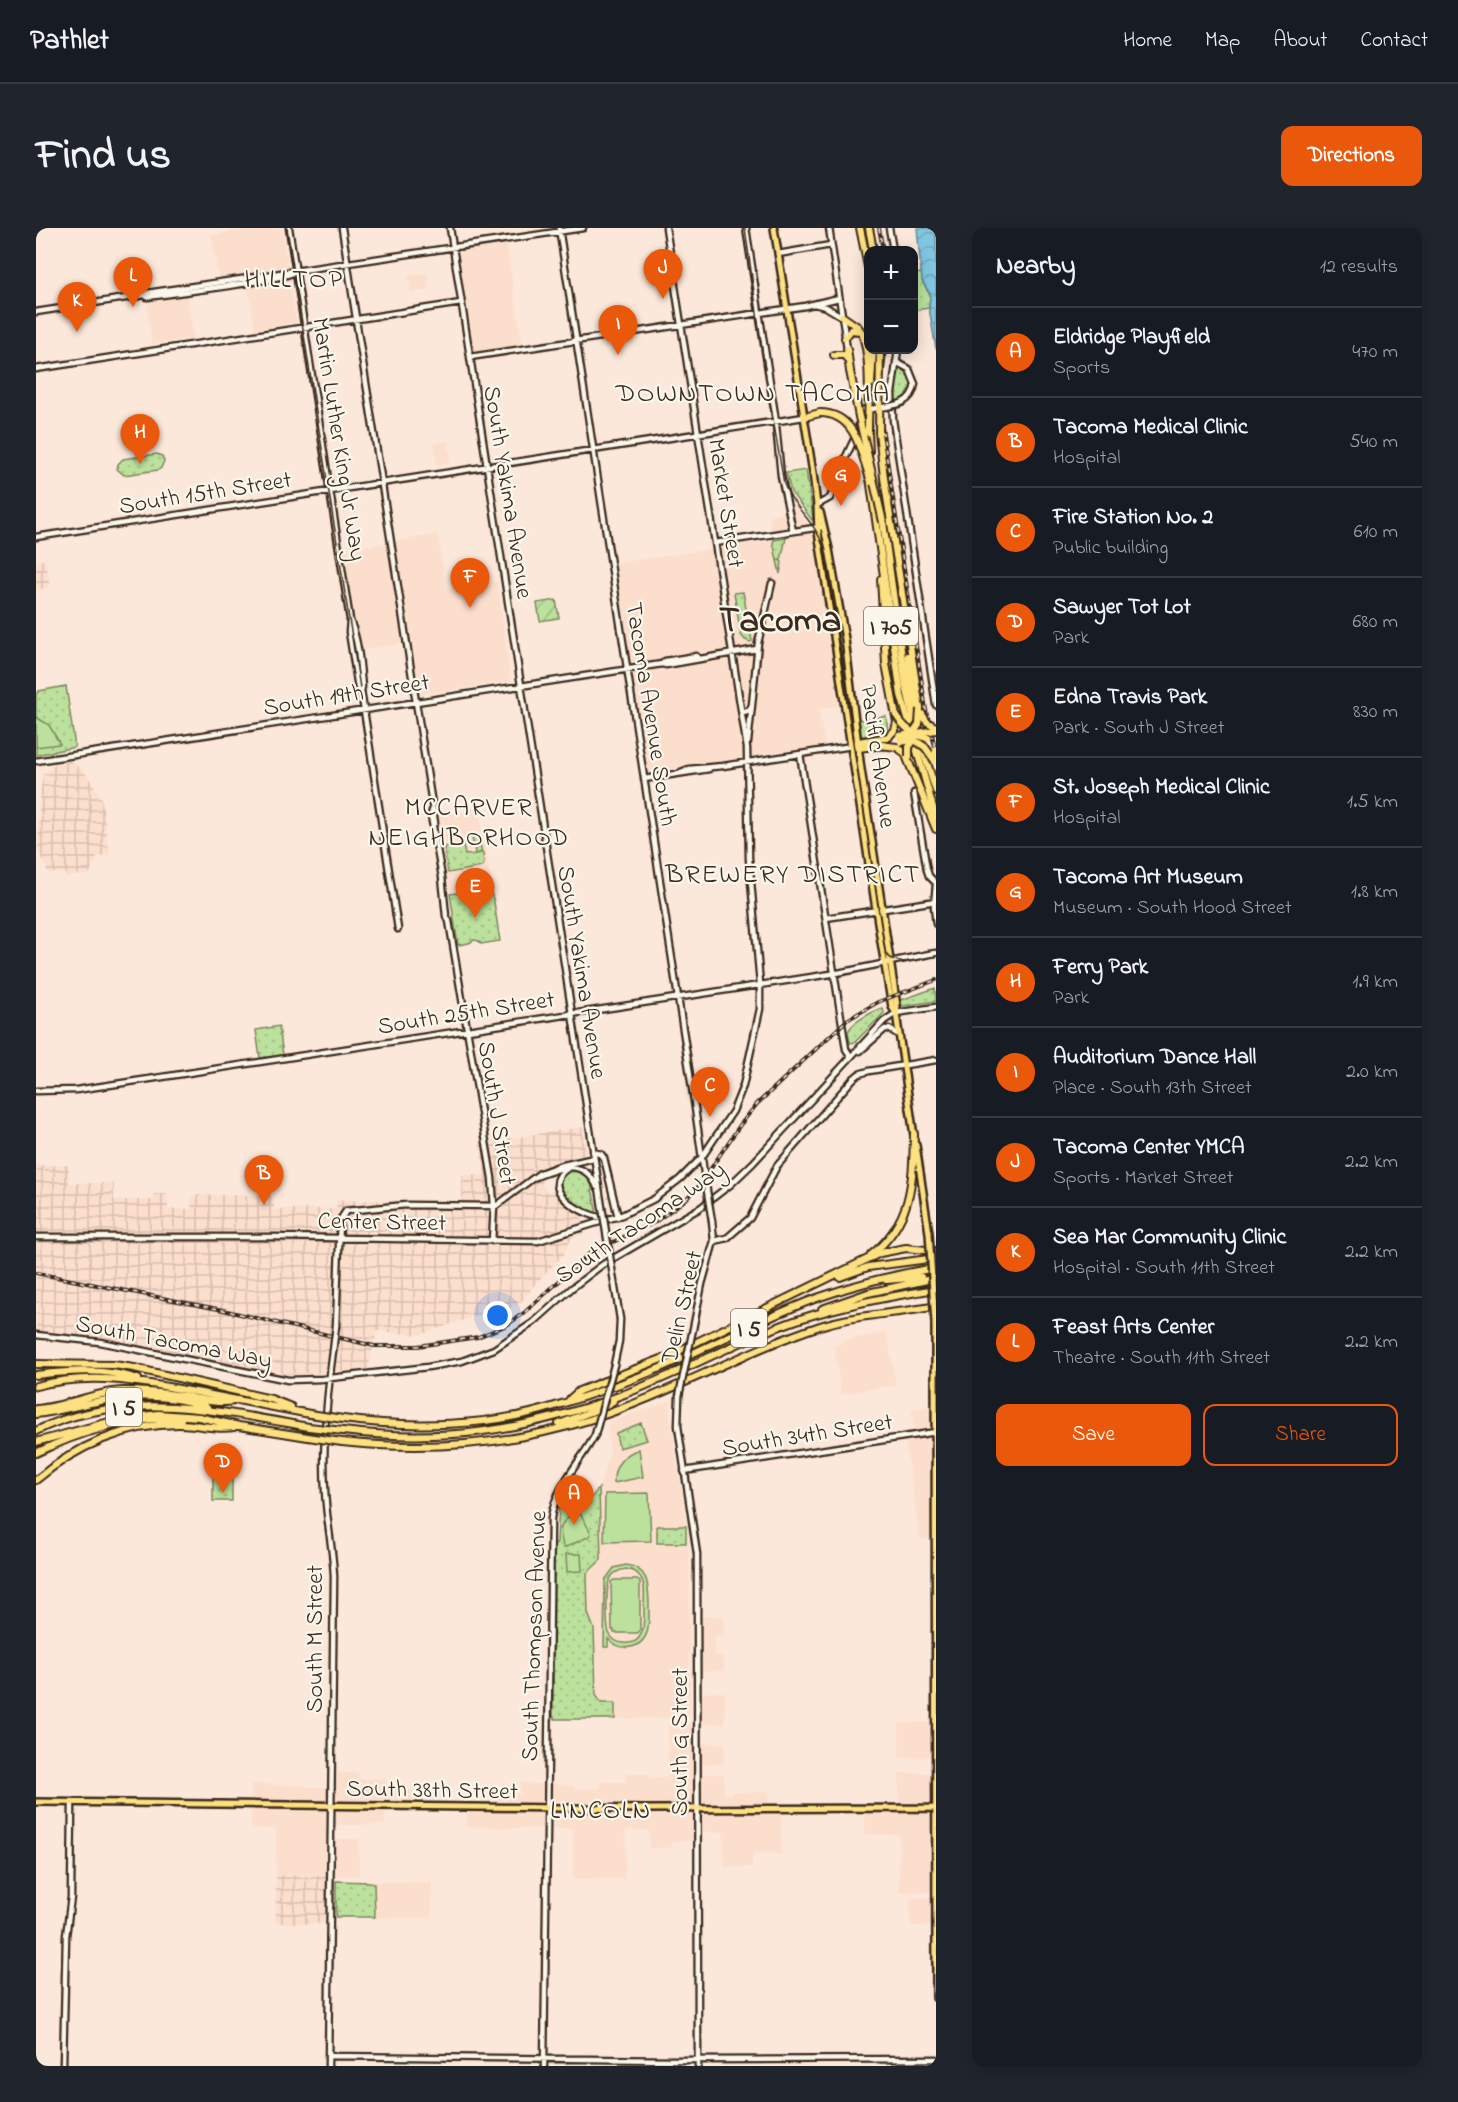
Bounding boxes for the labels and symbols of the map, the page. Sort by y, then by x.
pin: J [644,250,682,299]
pin: L [114,257,152,307]
district label: HILLTOP [244,261,344,300]
pin: K [58,282,96,332]
pin: I [598,306,638,355]
street label: Martin Luther King Jr Way [300,315,374,564]
district label: DOWNTOWN TACOMA [614,375,891,414]
street label: South Yakima Avenue [472,383,541,602]
pin: H [120,414,160,464]
street label: Market Street [697,436,752,571]
pin: G [822,456,860,506]
street label: South 15th Street [117,464,294,525]
pin: F [450,558,490,608]
district label: Tacoma [719,596,841,649]
street label: Tacoma Avenue South [615,600,685,829]
road number: I 705 [864,607,918,645]
street label: South 19th Street [261,666,432,727]
street label: Pacific Avenue [849,682,904,830]
district label: MCCARVER NEIGHBORHOOD [369,790,569,858]
district label: BREWERY DISTRICT [664,856,921,895]
street label: South Yakima Avenue [546,863,615,1082]
pin: E [456,868,494,918]
street label: South 25th Street [375,983,557,1046]
street label: South J Street [467,1039,524,1188]
pin: C [690,1068,730,1117]
street label: South Tacoma Way [549,1154,734,1295]
pin: B [244,1156,284,1205]
street label: Center Street [317,1205,447,1242]
street label: Delin Street [653,1248,713,1369]
your location [483,1301,512,1330]
street label: South Tacoma Way [72,1307,275,1381]
road number: I 5 [731,1309,767,1347]
road number: I 5 [106,1388,142,1426]
street label: South 34th Street [719,1406,895,1467]
pin: D [204,1444,243,1493]
pin: A [554,1476,594,1525]
street label: South Thompson Avenue [514,1510,557,1762]
street label: South M Street [299,1565,334,1713]
street label: South G Street [664,1668,699,1816]
street label: South 38th Street [346,1773,518,1810]
district label: LINCOLN [550,1793,652,1831]

